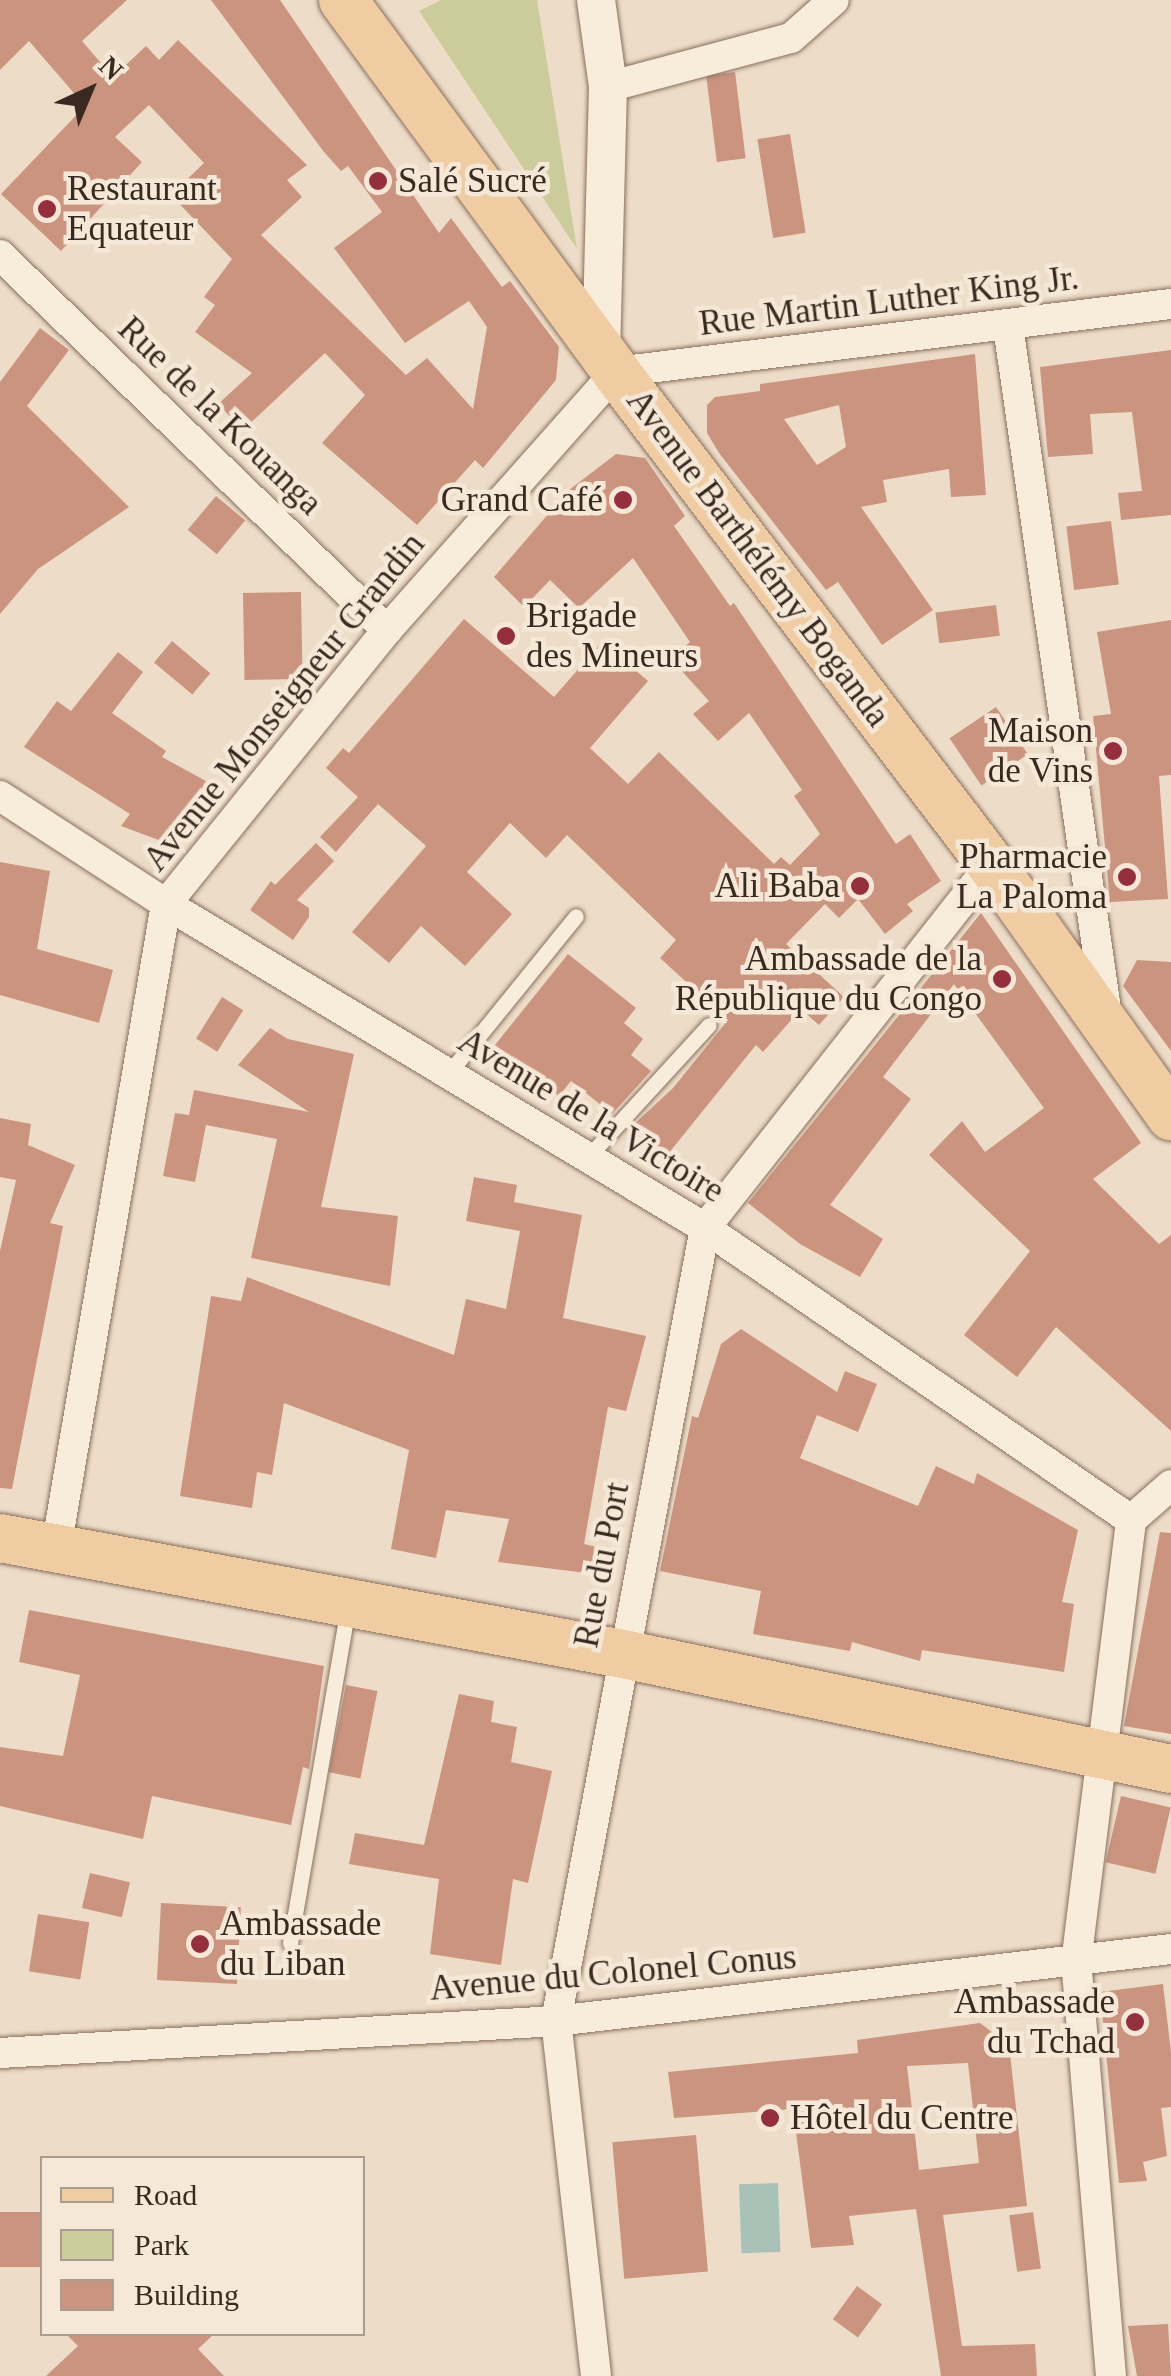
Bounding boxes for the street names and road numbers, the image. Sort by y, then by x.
street label: Rue Martin Luther King Jr. [697,257,1081,345]
street label: Rue de la Kouanga [109,308,331,524]
street label: Avenue Barthélémy Boganda [617,381,899,735]
street label: Avenue Monseigneur Grandin [135,524,433,880]
street label: Avenue de la Victoire [450,1020,732,1212]
street label: Rue du Port [565,1479,639,1651]
street label: Avenue du Colonel Conus [428,1936,798,2010]

